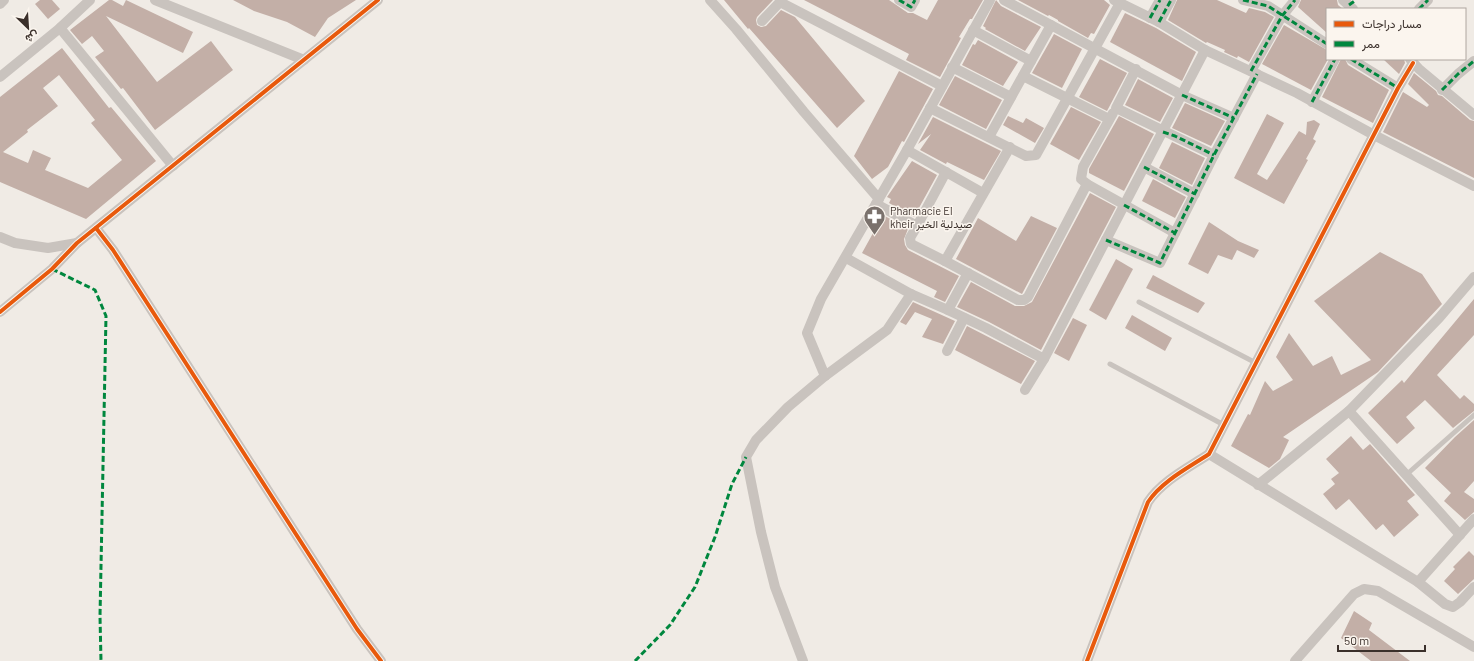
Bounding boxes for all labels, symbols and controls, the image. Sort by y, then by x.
north arrow [8,8,48,48]
legend [1326,8,1466,60]
text: مسار دراجات [1362,16,1422,32]
text: ش [23,28,41,46]
text: ممر [1361,36,1380,52]
pharmacy icon: Pharmacie El kheir صيدلية الخير [861,204,887,237]
place label: Pharmacie El kheir صيدلية الخير [890,204,972,231]
scale bar [1338,627,1425,653]
text: 50 m [1344,633,1369,647]

